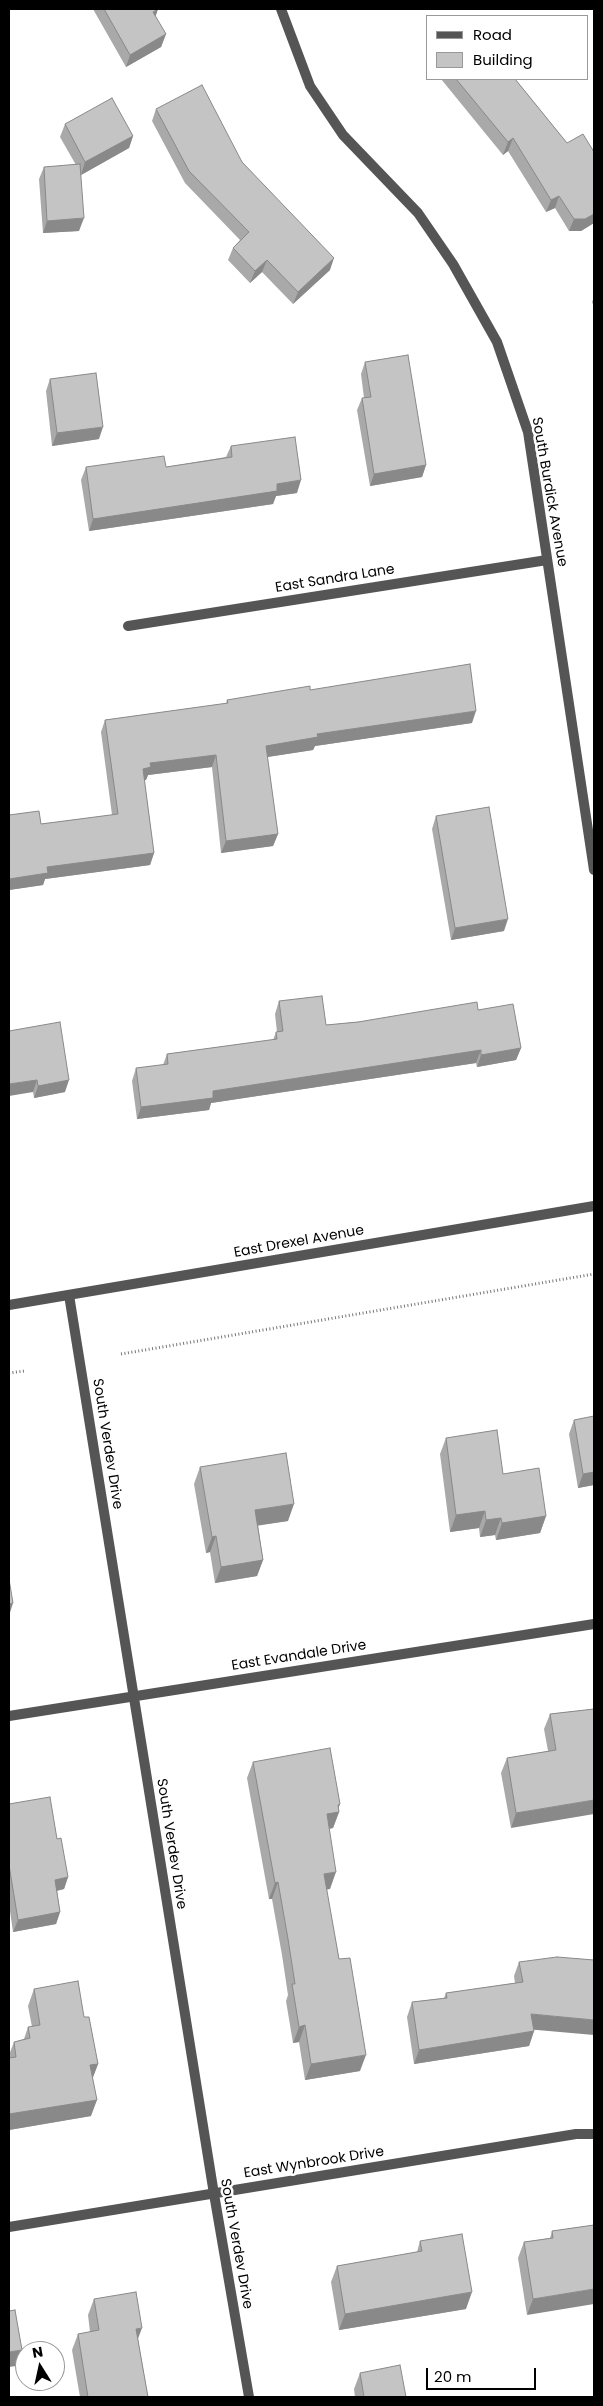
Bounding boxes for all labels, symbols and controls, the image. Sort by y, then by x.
legend [426,15,588,80]
text: Road [473,24,512,45]
text: Building [473,49,533,70]
street label: South Burdick Avenue [528,416,570,568]
street label: East Sandra Lane [274,561,396,597]
street label: East Drexel Avenue [233,1222,365,1262]
street label: South Verdev Drive [88,1377,126,1511]
street label: East Evandale Drive [230,1637,368,1675]
street label: South Verdev Drive [152,1777,190,1911]
street label: East Wynbrook Drive [243,2144,385,2182]
street label: South Verdev Drive [216,2177,256,2311]
north arrow [15,2341,65,2391]
text: N [31,2341,44,2363]
scale bar [428,2358,538,2390]
text: 20 m [434,2366,472,2387]

